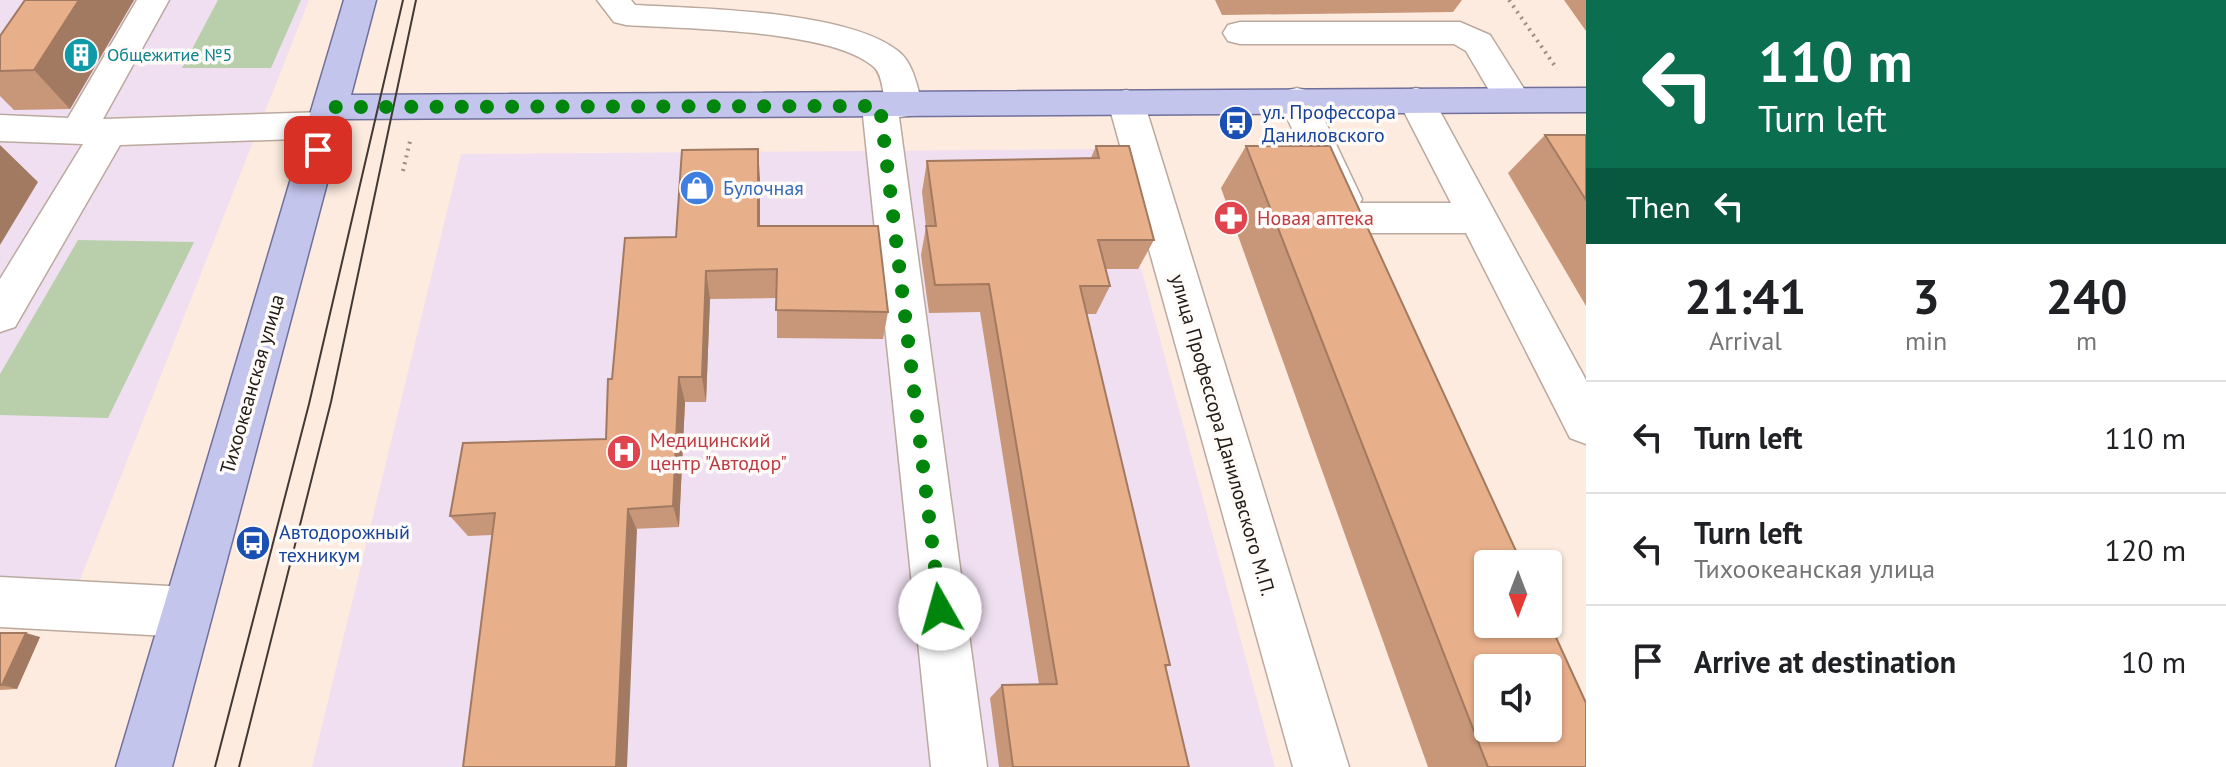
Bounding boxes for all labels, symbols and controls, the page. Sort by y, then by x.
text: 110 m [1758,25,1913,97]
icon: left [1626,32,1730,136]
building icon: Общежитие №5 [62,36,100,74]
place label: Общежитие №5 [107,43,232,66]
text: Turn left [1758,95,1887,142]
place label: ул. Профессора Даниловского [1262,99,1396,148]
bus stop icon: ул. Профессора Даниловского [1217,104,1255,142]
pin [284,116,352,184]
icon: arrive [296,128,340,172]
shop icon: Булочная [678,169,716,207]
place label: Булочная [723,175,804,201]
icon: left [1707,184,1751,228]
text: Then [1626,187,1691,226]
pharmacy icon: Новая аптека [1212,199,1250,237]
place label: Новая аптека [1257,205,1374,231]
text: 21:41 [1685,265,1806,327]
text: 3 [1912,265,1940,327]
text: 240 [2046,265,2127,327]
street label: улица Профессора Даниловского М.П. [1165,271,1281,599]
street label: Тихоокеанская улица [214,291,290,477]
text: Arrival [1709,324,1782,357]
text: min [1905,324,1947,357]
text: m [2076,324,2097,357]
icon: left [1626,415,1670,459]
text: Turn left [1694,418,1802,457]
text: 110 m [2105,418,2186,457]
place label: Медицинский центр "Автодор" [650,427,787,476]
hospital icon: Медицинский центр "Автодор" [605,433,643,471]
text: Turn left [1694,513,1802,552]
place label: Автодорожный техникум [279,519,410,568]
bus stop icon: Автодорожный техникум [234,524,272,562]
icon: left [1626,527,1670,571]
text: 120 m [2105,530,2186,569]
north arrow [1474,550,1562,638]
map controls [1474,550,1562,742]
text: Тихоокеанская улица [1694,552,1935,585]
position arrow [898,567,982,651]
icon: arrive [1626,639,1670,683]
text: Arrive at destination [1694,642,1956,681]
text: 10 m [2121,642,2186,681]
button: sound [1474,654,1562,742]

